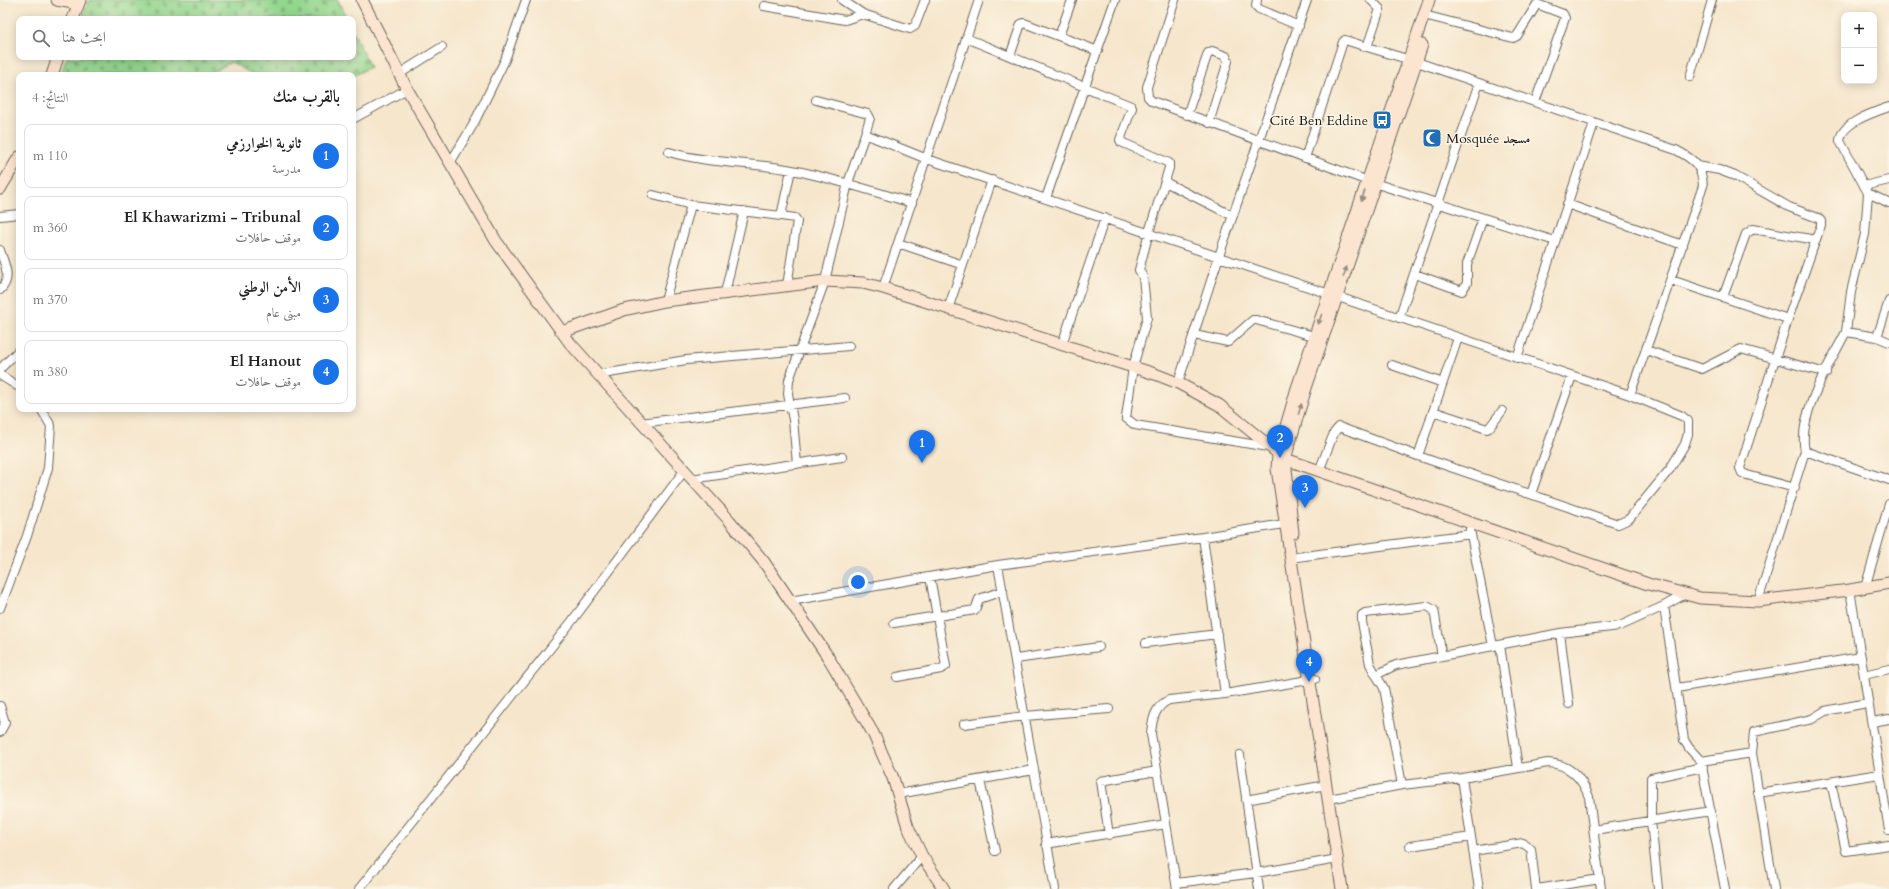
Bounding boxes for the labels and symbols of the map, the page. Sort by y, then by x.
bus stop icon: Cité Ben Eddine [1371,109,1393,131]
place label: Cité Ben Eddine [1269,111,1368,130]
mosque icon: Mosquée مسجد [1421,127,1443,149]
place label: Mosquée مسجد [1446,129,1531,148]
one-way arrow [1359,190,1365,202]
one-way arrow [1343,266,1349,278]
one-way arrow [1317,313,1323,325]
one-way arrow [1297,403,1303,415]
pin: 2 [1267,425,1293,458]
pin: 1 [909,430,935,463]
pin: 3 [1292,475,1318,508]
your location [848,572,868,592]
pin: 4 [1296,649,1322,682]

